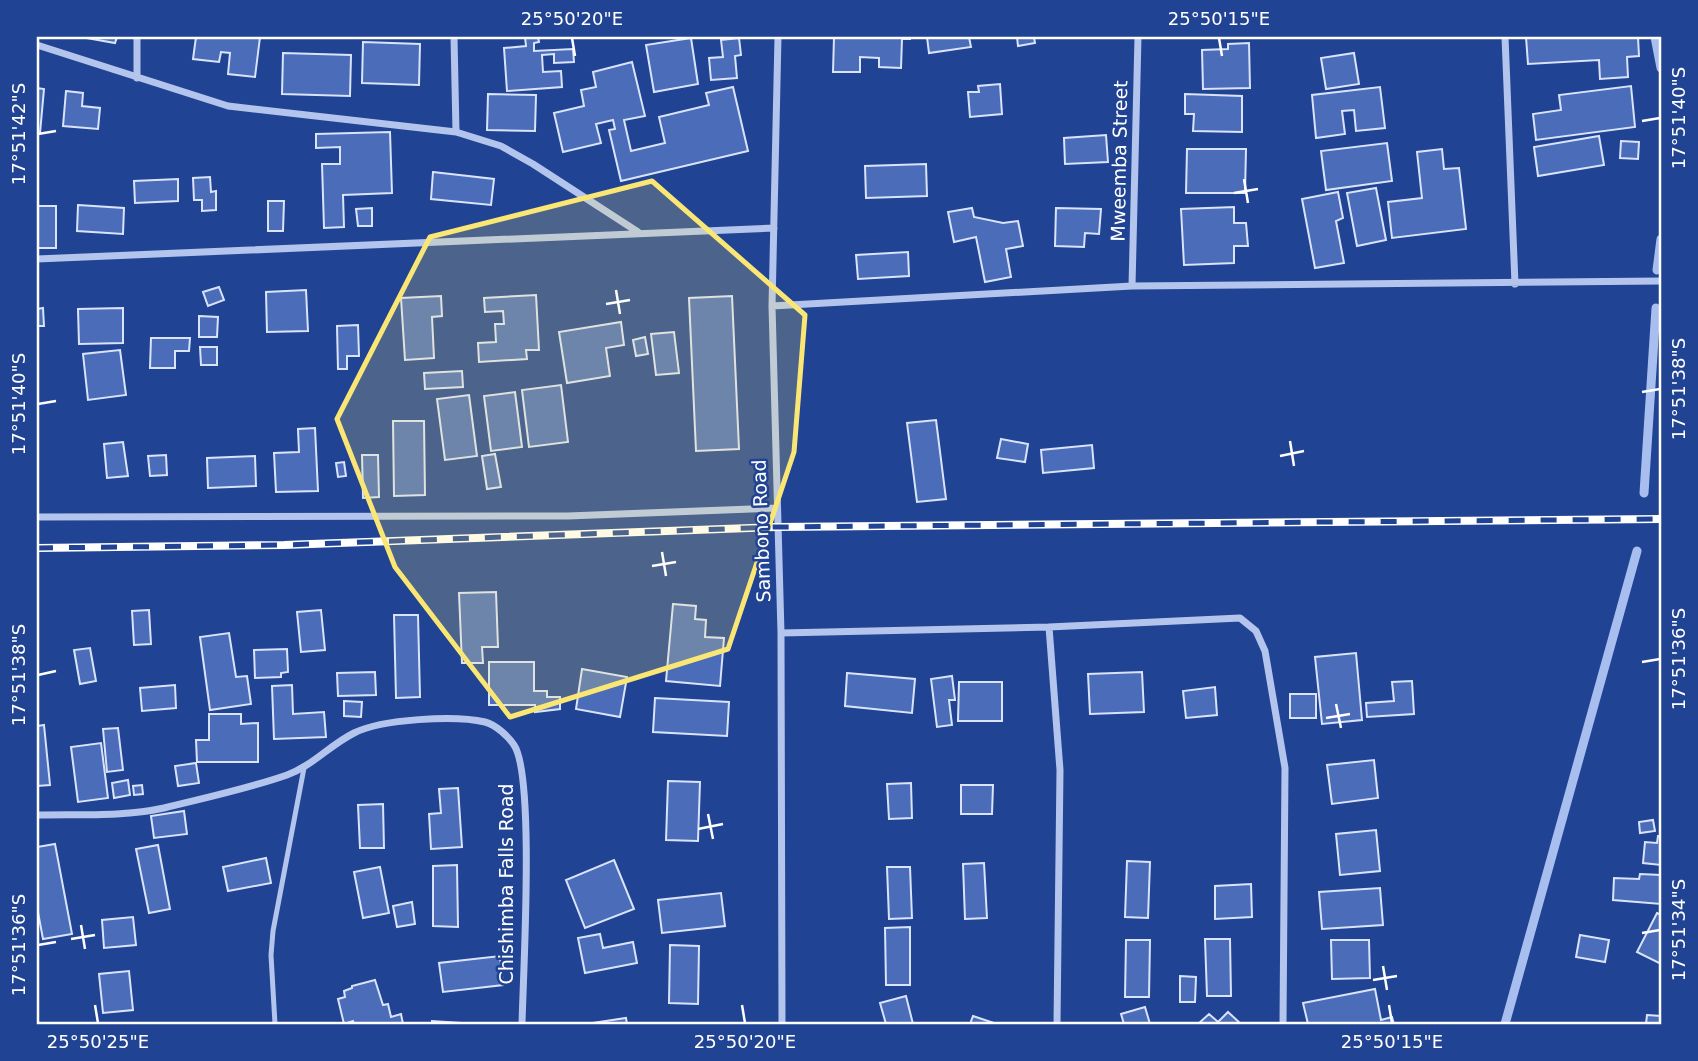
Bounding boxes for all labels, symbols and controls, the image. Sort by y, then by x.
text: 25°50'20"E [521,8,623,29]
text: 25°50'15"E [1168,8,1270,29]
text: 17°51'40"S [1668,67,1689,169]
street label: Mweemba Street [1107,80,1131,242]
text: 17°51'42"S [8,83,29,185]
text: 17°51'38"S [1668,338,1689,440]
text: 17°51'40"S [8,353,29,455]
street label: Sambono Road [748,459,774,603]
text: 17°51'36"S [1668,608,1689,710]
text: 17°51'38"S [8,624,29,726]
street label: Chishimba Falls Road [495,783,517,985]
text: 17°51'34"S [1668,879,1689,981]
text: 17°51'36"S [8,894,29,996]
text: 25°50'25"E [47,1031,149,1052]
text: 25°50'20"E [694,1031,796,1052]
text: 25°50'15"E [1341,1031,1443,1052]

